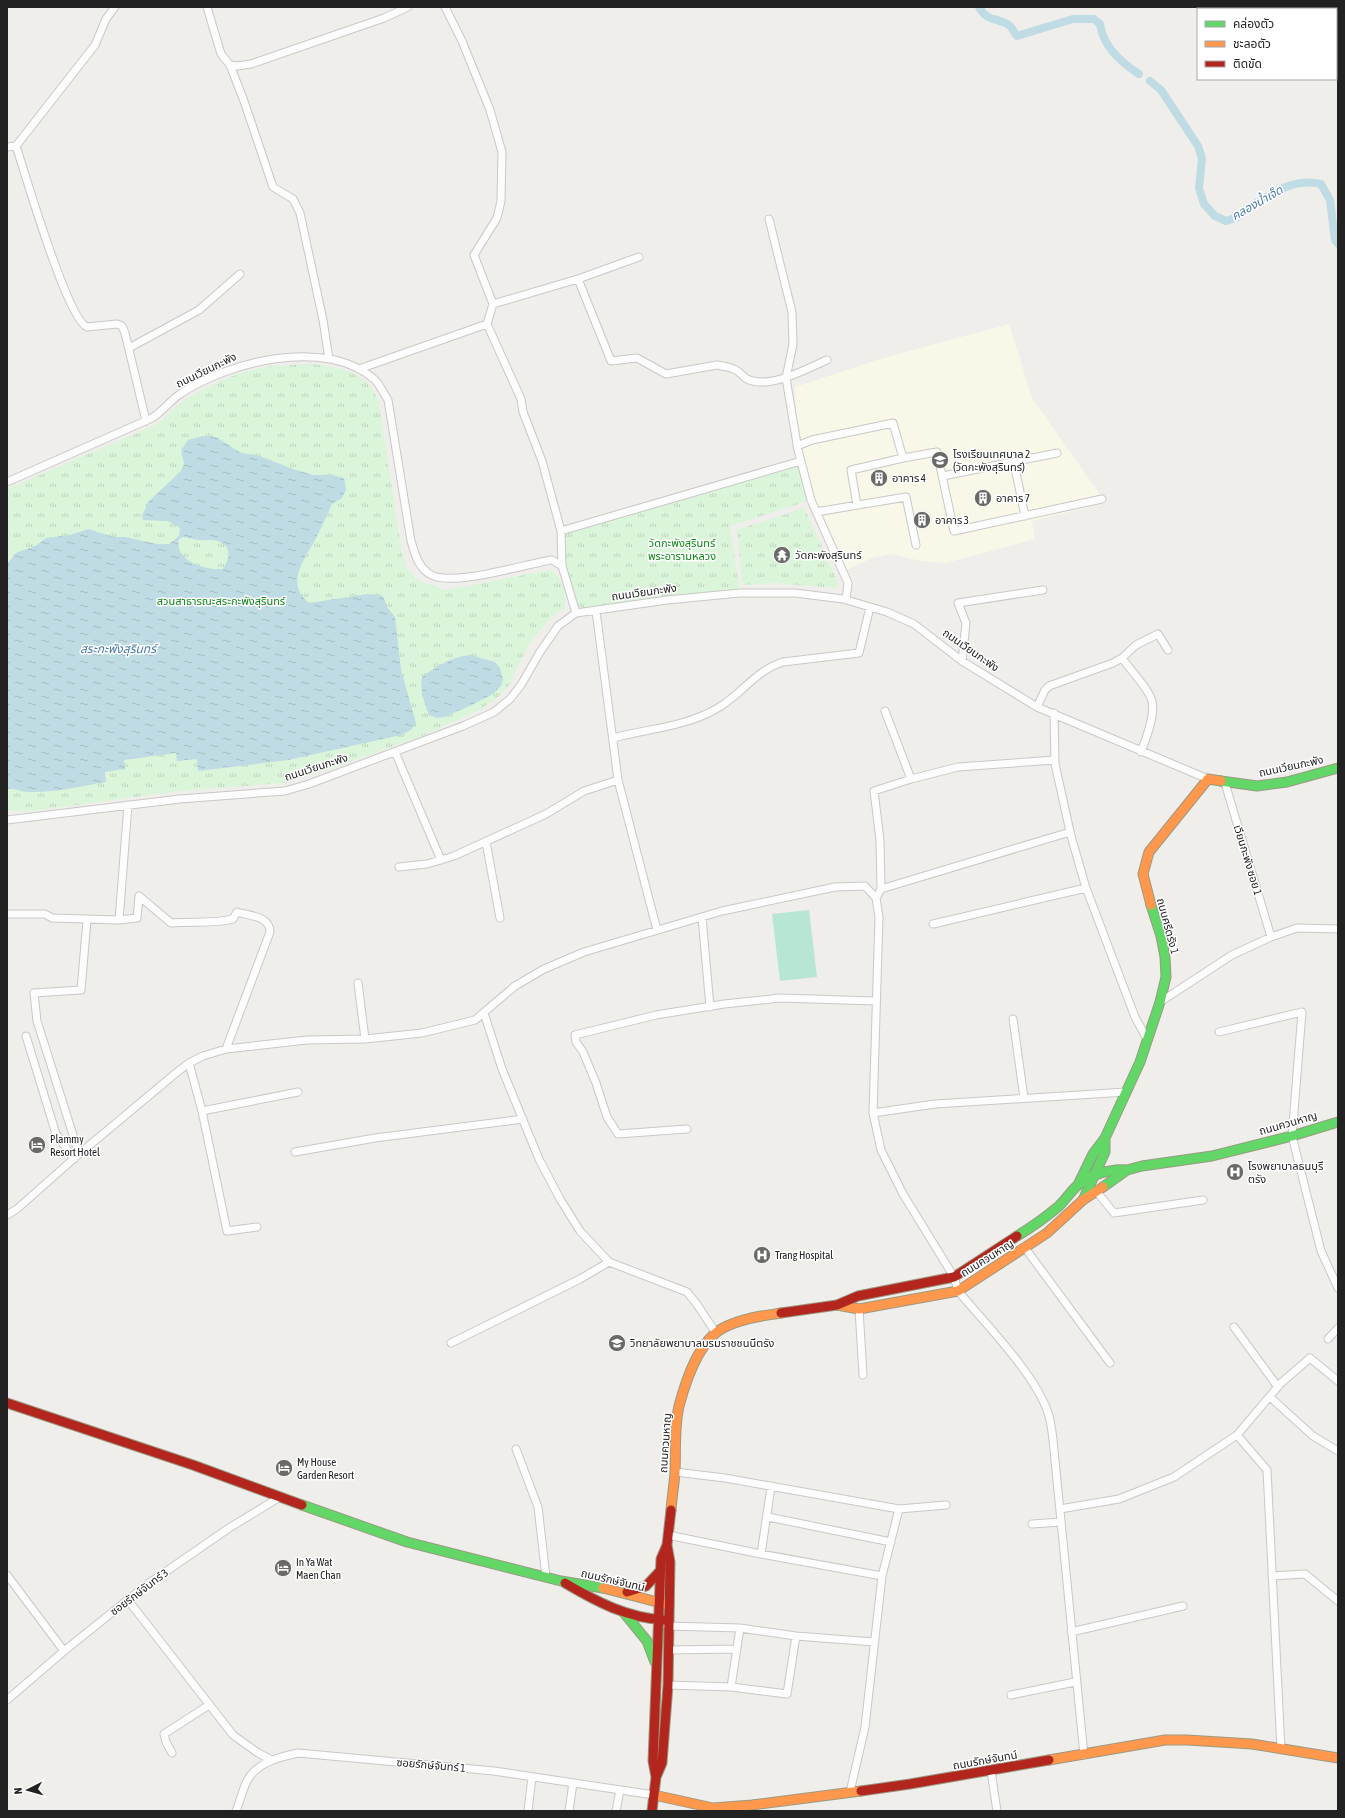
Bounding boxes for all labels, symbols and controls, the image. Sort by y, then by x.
legend [1197,8,1337,80]
text: คล่องตัว [1233,17,1274,31]
text: ชะลอตัว [1233,37,1271,51]
text: ติดขัด [1233,57,1262,71]
water label: คลองน้ำเจ็ด [1228,181,1286,223]
street label: ถนนเวียนกะพัง [174,350,238,390]
place label: โรงเรียนเทศบาล 2 (วัดกะพังสุรินทร์) [953,448,1030,474]
school or university icon: โรงเรียนเทศบาล 2 (วัดกะพังสุรินทร์) [930,450,950,470]
building icon: อาคาร 4 [869,468,889,488]
place label: อาคาร 4 [892,472,926,484]
building icon: อาคาร 7 [973,488,993,508]
place label: อาคาร 7 [996,492,1030,504]
building icon: อาคาร 3 [912,510,932,530]
place label: อาคาร 3 [935,514,969,526]
park label: วัดกะพังสุรินทร์ พระอารามหลวง [648,537,716,562]
temple icon: วัดกะพังสุรินทร์ [772,545,792,565]
place label: วัดกะพังสุรินทร์ [795,549,862,562]
street label: ถนนเวียนกะพัง [611,581,678,603]
park label: สวนสาธารณะสระกะพังสุรินทร์ [157,595,286,608]
street label: ถนนเวียนกะพัง [941,626,1001,674]
water label: สระกะพังสุรินทร์ [80,642,159,657]
street label: ถนนเวียนกะพัง [283,751,349,783]
street label: ถนนเวียนกะพัง [1258,753,1325,779]
street label: เวียนกะพัง ซอย 1 [1232,823,1264,897]
street label: ถนนศรีตรัง 1 [1155,897,1181,955]
street label: ถนนควนหาญ [1258,1109,1318,1137]
place label: Plammy Resort Hotel [50,1133,100,1158]
hotel icon: Plammy Resort Hotel [27,1135,47,1155]
place label: โรงพยาบาลธนบุรี ตรัง [1248,1160,1324,1185]
hospital icon: โรงพยาบาลธนบุรี ตรัง [1225,1162,1245,1182]
street label: ถนนควนหาญ [958,1237,1016,1279]
hospital icon: Trang Hospital [752,1245,772,1265]
place label: Trang Hospital [775,1249,833,1261]
school or university icon: วิทยาลัยพยาบาลบรมราชชนนีตรัง [607,1333,627,1353]
place label: วิทยาลัยพยาบาลบรมราชชนนีตรัง [630,1337,775,1349]
street label: ถนนควนหาญ [657,1413,673,1473]
place label: My House Garden Resort [297,1456,354,1481]
hotel icon: My House Garden Resort [274,1458,294,1478]
place label: In Ya Wat Maen Chan [296,1556,341,1581]
hotel icon: In Ya Wat Maen Chan [273,1558,293,1578]
street label: ซอยรักษ์จันทร์ 3 [108,1566,170,1618]
street label: ถนนรักษ์จันทน์ [580,1567,646,1593]
street label: ถนนรักษ์จันทน์ [952,1748,1018,1772]
street label: ซอยรักษ์จันทร์ 1 [396,1756,466,1774]
north arrow [8,1770,48,1810]
text: N [12,1787,24,1795]

